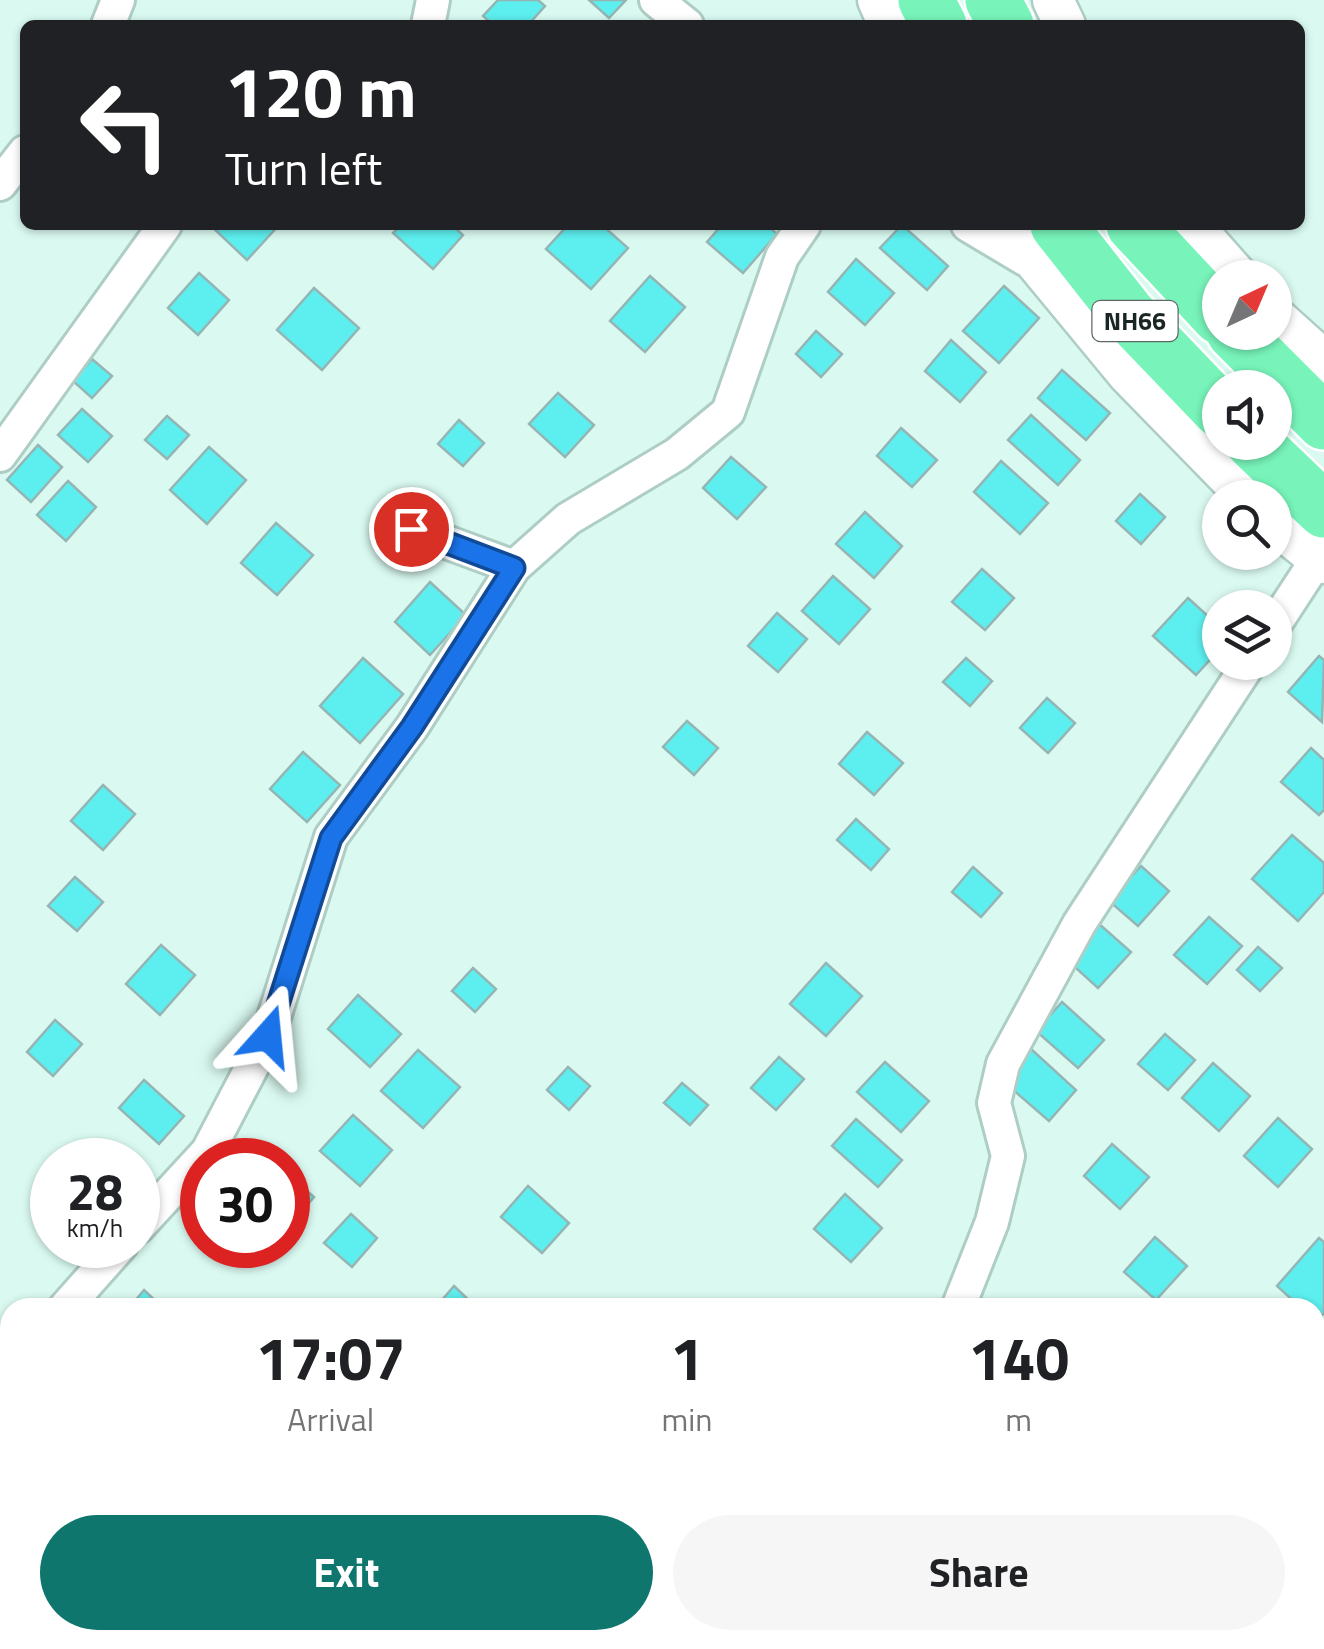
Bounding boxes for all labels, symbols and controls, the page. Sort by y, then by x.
text: 120 m [225,38,417,144]
icon: left [60,60,190,190]
text: Turn left [225,134,382,202]
north arrow [1202,260,1292,350]
map controls [1202,260,1292,680]
road number: NH66 [1092,301,1178,341]
button: sound [1202,370,1292,460]
button: search [1202,480,1292,570]
pin [369,487,454,572]
icon: arrive [384,502,439,557]
button: layers [1202,590,1292,680]
position arrow [216,984,320,1088]
speed limit sign: 30 [180,1138,310,1268]
text: 28 [67,1153,123,1229]
text: km/h [67,1209,123,1247]
text: 17:07 [256,1312,406,1403]
text: 1 [670,1312,704,1403]
text: 140 [968,1312,1069,1403]
text: Arrival [287,1395,374,1443]
text: min [661,1395,712,1443]
text: m [1005,1395,1032,1443]
button: Exit [40,1515,653,1630]
button: Share [673,1515,1285,1630]

